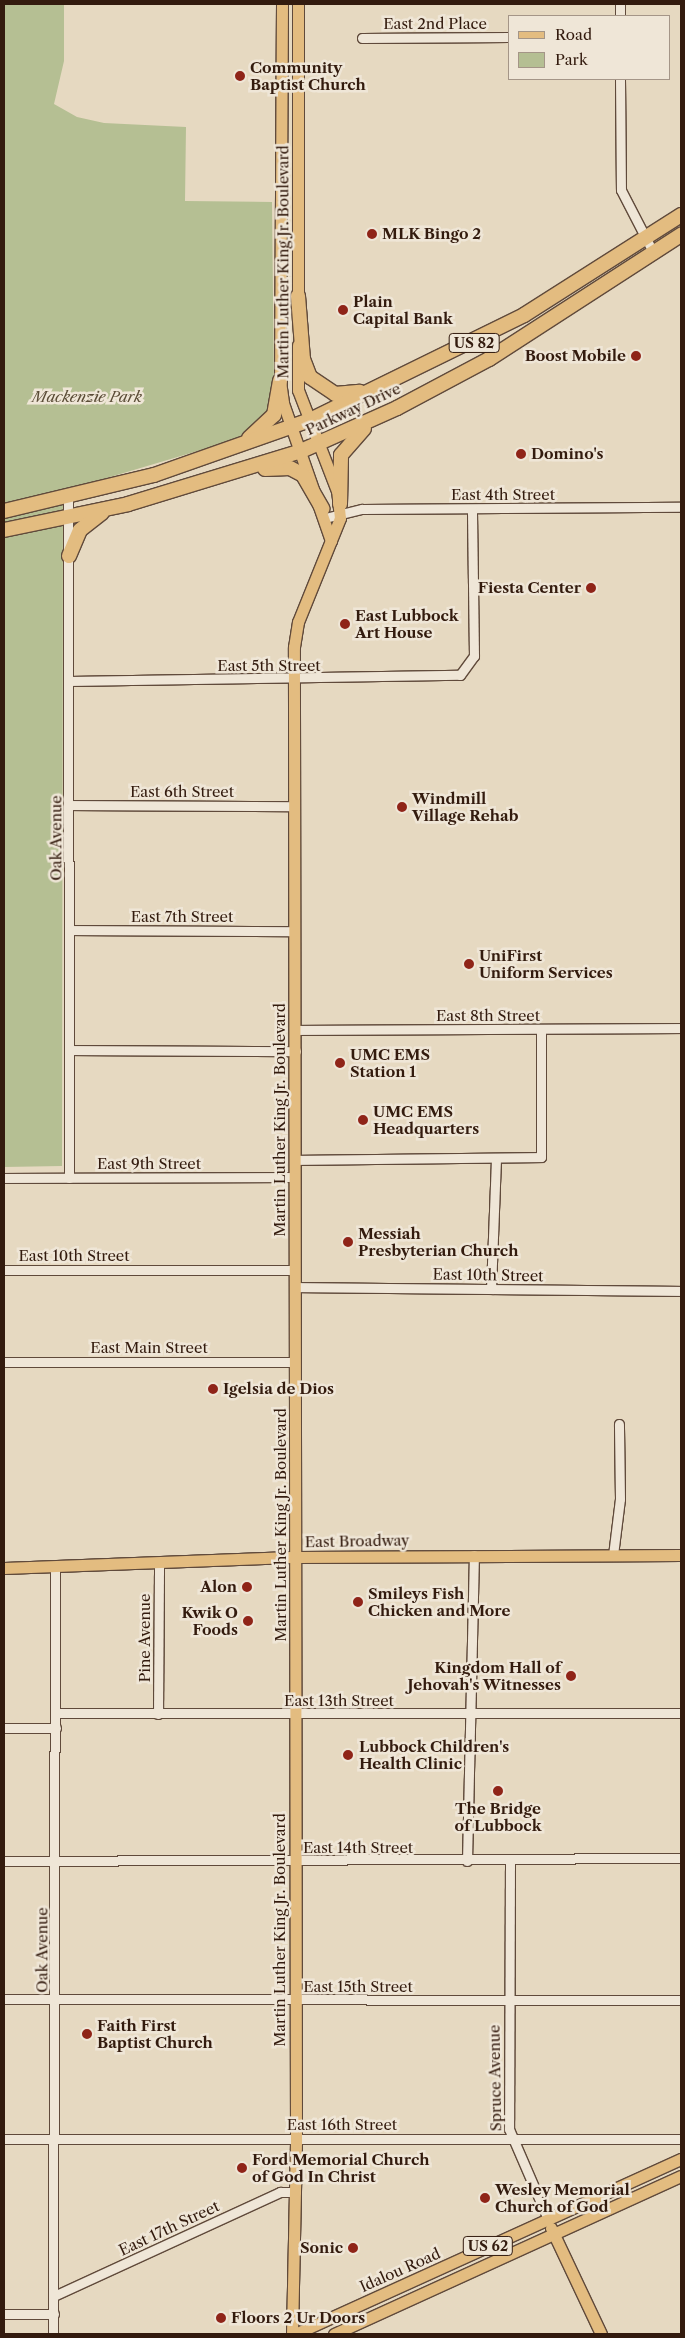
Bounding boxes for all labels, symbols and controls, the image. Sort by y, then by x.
street label: East 2nd Place [383,15,487,33]
legend [508,15,670,80]
text: Road [555,25,592,44]
text: Park [555,50,588,69]
place label: Community Baptist Church [250,58,366,93]
marker: Community Baptist Church [234,70,246,82]
street label: Martin Luther King Jr. Boulevard [274,145,292,379]
place label: MLK Bingo 2 [382,225,482,243]
marker: MLK Bingo 2 [366,228,378,240]
place label: Plain Capital Bank [353,292,453,327]
marker: Plain Capital Bank [337,304,349,316]
road number: US 82 [448,332,500,354]
place label: Boost Mobile [525,347,626,365]
marker: Boost Mobile [630,350,642,362]
street label: Parkway Drive [302,379,404,439]
park label: Mackenzie Park [32,388,142,406]
place label: Domino's [531,445,604,463]
marker: Domino's [515,448,527,460]
street label: East 4th Street [451,486,555,504]
place label: Fiesta Center [478,579,581,597]
marker: Fiesta Center [585,582,597,594]
place label: East Lubbock Art House [355,606,459,641]
marker: East Lubbock Art House [339,618,351,630]
street label: East 5th Street [217,657,321,675]
street label: East 6th Street [130,783,234,801]
place label: Windmill Village Rehab [412,789,518,824]
street label: Oak Avenue [47,795,65,881]
marker: Windmill Village Rehab [396,801,408,813]
street label: East 7th Street [131,908,233,926]
place label: UniFirst Uniform Services [479,946,613,981]
marker: UniFirst Uniform Services [463,958,475,970]
street label: Martin Luther King Jr. Boulevard [271,1003,289,1237]
street label: East 8th Street [436,1007,540,1025]
place label: UMC EMS Station 1 [350,1045,430,1080]
marker: UMC EMS Station 1 [334,1057,346,1069]
place label: UMC EMS Headquarters [373,1102,479,1137]
marker: UMC EMS Headquarters [357,1114,369,1126]
street label: East 9th Street [97,1155,201,1173]
place label: Messiah Presbyterian Church [358,1224,518,1259]
marker: Messiah Presbyterian Church [342,1236,354,1248]
street label: East 10th Street [18,1247,130,1265]
street label: East 10th Street [432,1265,544,1285]
street label: East Main Street [90,1339,208,1357]
place label: Igelsia de Dios [223,1380,334,1398]
marker: Igelsia de Dios [207,1383,219,1395]
street label: Martin Luther King Jr. Boulevard [272,1408,290,1642]
street label: East Broadway [305,1531,409,1551]
place label: Alon [200,1578,237,1596]
marker: Alon [241,1581,253,1593]
place label: Smileys Fish Chicken and More [368,1584,510,1619]
street label: Pine Avenue [136,1593,154,1683]
marker: Smileys Fish Chicken and More [352,1596,364,1608]
place label: Kwik O Foods [181,1603,238,1638]
marker: Kwik O Foods [242,1615,254,1627]
place label: Kingdom Hall of Jehovah's Witnesses [407,1658,561,1693]
marker: Kingdom Hall of Jehovah's Witnesses [565,1670,577,1682]
street label: East 13th Street [284,1692,394,1710]
place label: Lubbock Children's Health Clinic [359,1737,510,1772]
marker: Lubbock Children's Health Clinic [341,1748,355,1762]
marker: The Bridge of Lubbock [492,1785,504,1797]
place label: The Bridge of Lubbock [454,1799,542,1834]
street label: Martin Luther King Jr. Boulevard [271,1813,289,2047]
street label: East 14th Street [303,1839,413,1857]
street label: Oak Avenue [33,1907,51,1993]
street label: East 15th Street [303,1978,413,1996]
place label: Faith First Baptist Church [97,2016,213,2051]
street label: Spruce Avenue [485,2024,505,2132]
marker: Faith First Baptist Church [81,2028,93,2040]
street label: East 16th Street [287,2116,397,2134]
place label: Ford Memorial Church of God In Christ [252,2150,429,2185]
marker: Ford Memorial Church of God In Christ [236,2162,248,2174]
place label: Wesley Memorial Church of God [495,2180,630,2215]
marker: Wesley Memorial Church of God [479,2192,491,2204]
street label: East 17th Street [116,2197,222,2259]
road number: US 62 [462,2234,514,2258]
place label: Sonic [300,2239,343,2257]
marker: Sonic [347,2242,359,2254]
street label: Idalou Road [357,2244,443,2296]
place label: Floors 2 Ur Doors [231,2309,365,2327]
marker: Floors 2 Ur Doors [215,2312,227,2324]

